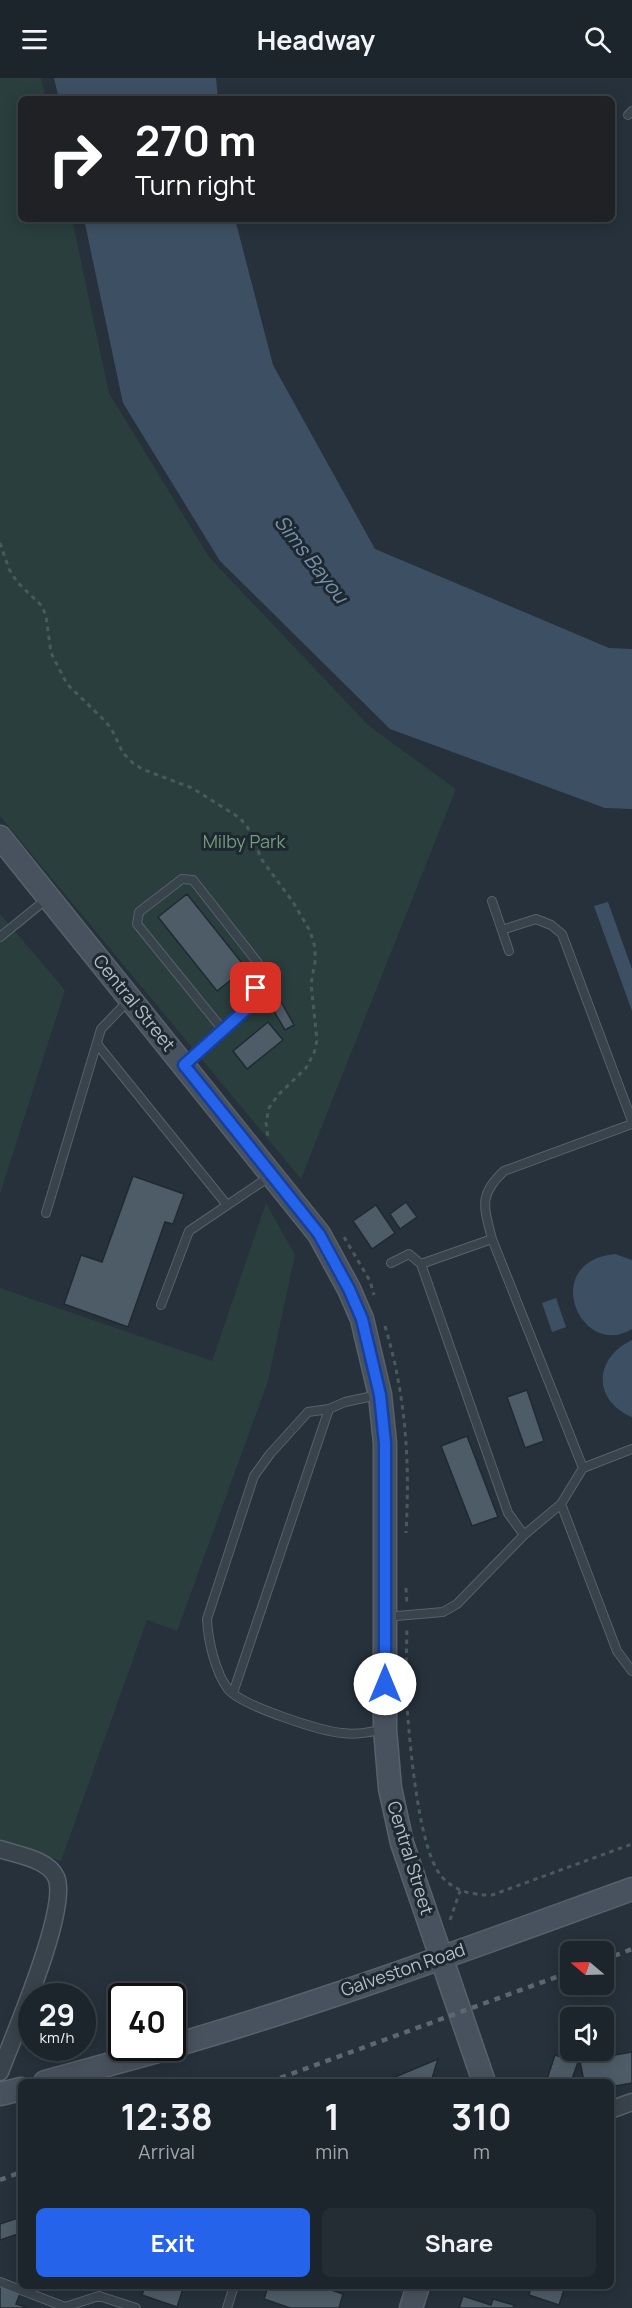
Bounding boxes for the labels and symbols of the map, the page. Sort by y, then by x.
water label: Sims Bayou [268,509,356,610]
park label: Milby Park [203,829,286,853]
street label: Central Street [88,949,181,1056]
pin [230,962,281,1013]
position arrow [353,1652,417,1716]
street label: Central Street [382,1798,440,1918]
street label: Galveston Road [337,1937,468,2002]
north arrow [560,1941,614,1995]
speed limit sign: 40 [108,1983,186,2061]

